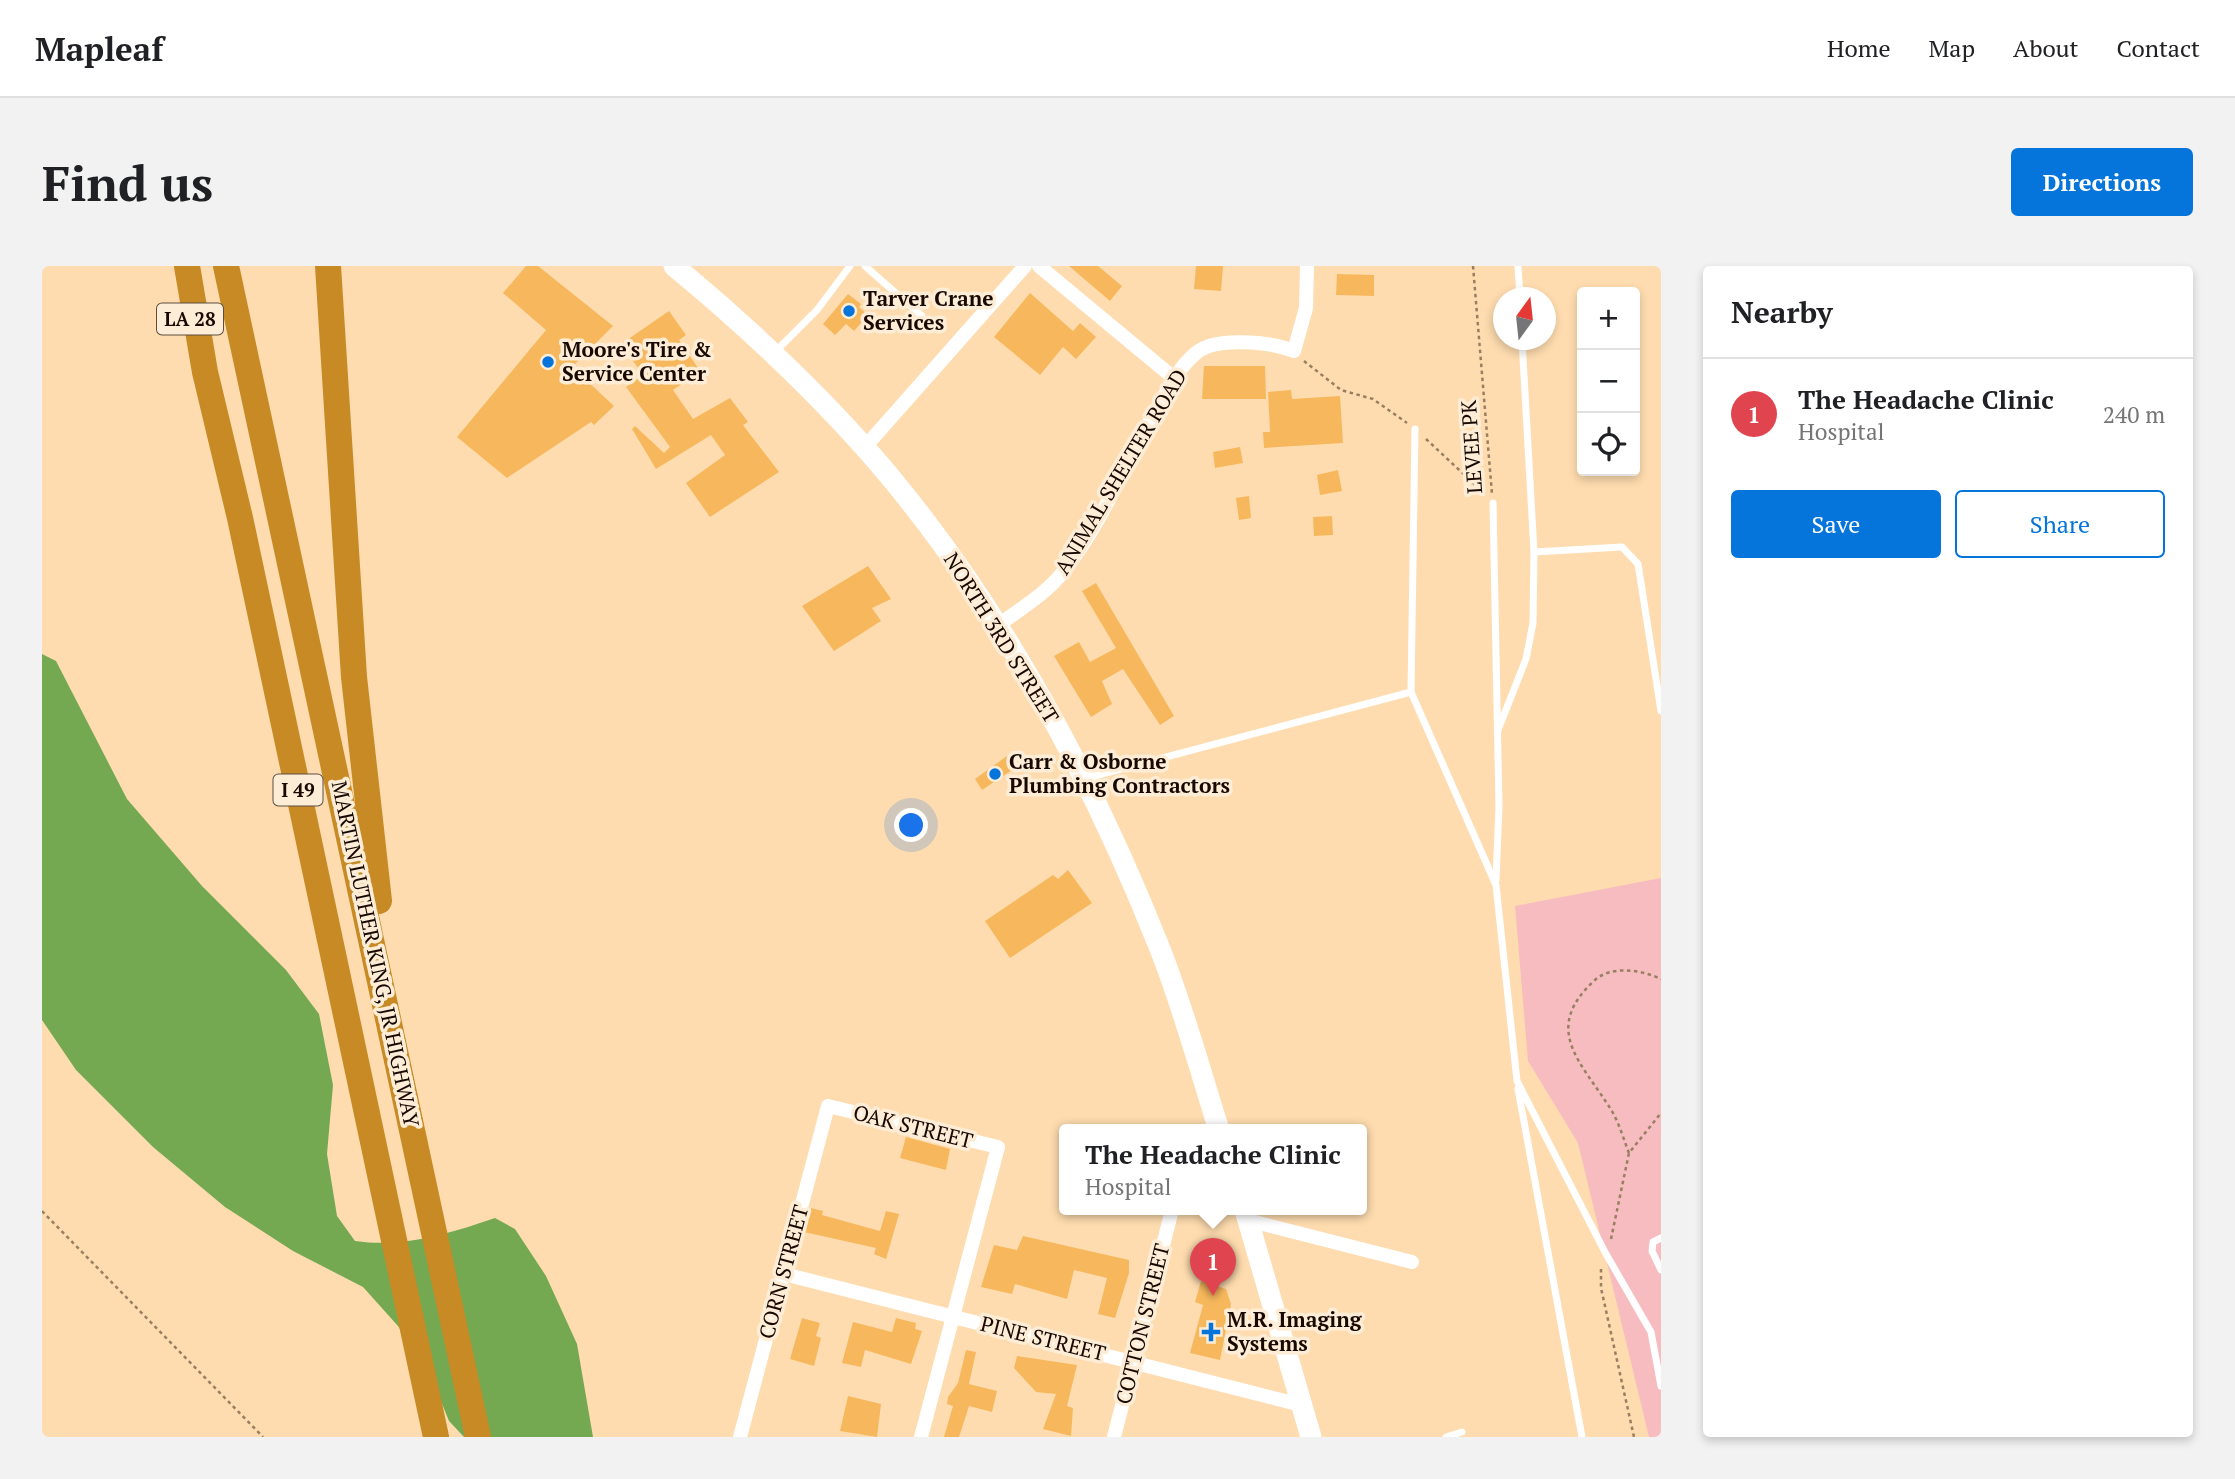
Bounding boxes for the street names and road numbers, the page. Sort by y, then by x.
road number: LA 28 [157,304,223,334]
street label: ANIMAL SHELTER ROAD [1048,364,1193,579]
street label: LEVEE PK [1454,399,1488,495]
street label: NORTH 3RD STREET [938,547,1066,728]
road number: I 49 [274,775,322,806]
street label: MARTIN LUTHER KING, JR HIGHWAY [326,778,426,1130]
street label: OAK STREET [850,1098,976,1154]
street label: CORN STREET [752,1202,814,1342]
street label: COTTON STREET [1109,1240,1176,1407]
street label: PINE STREET [978,1309,1109,1367]

